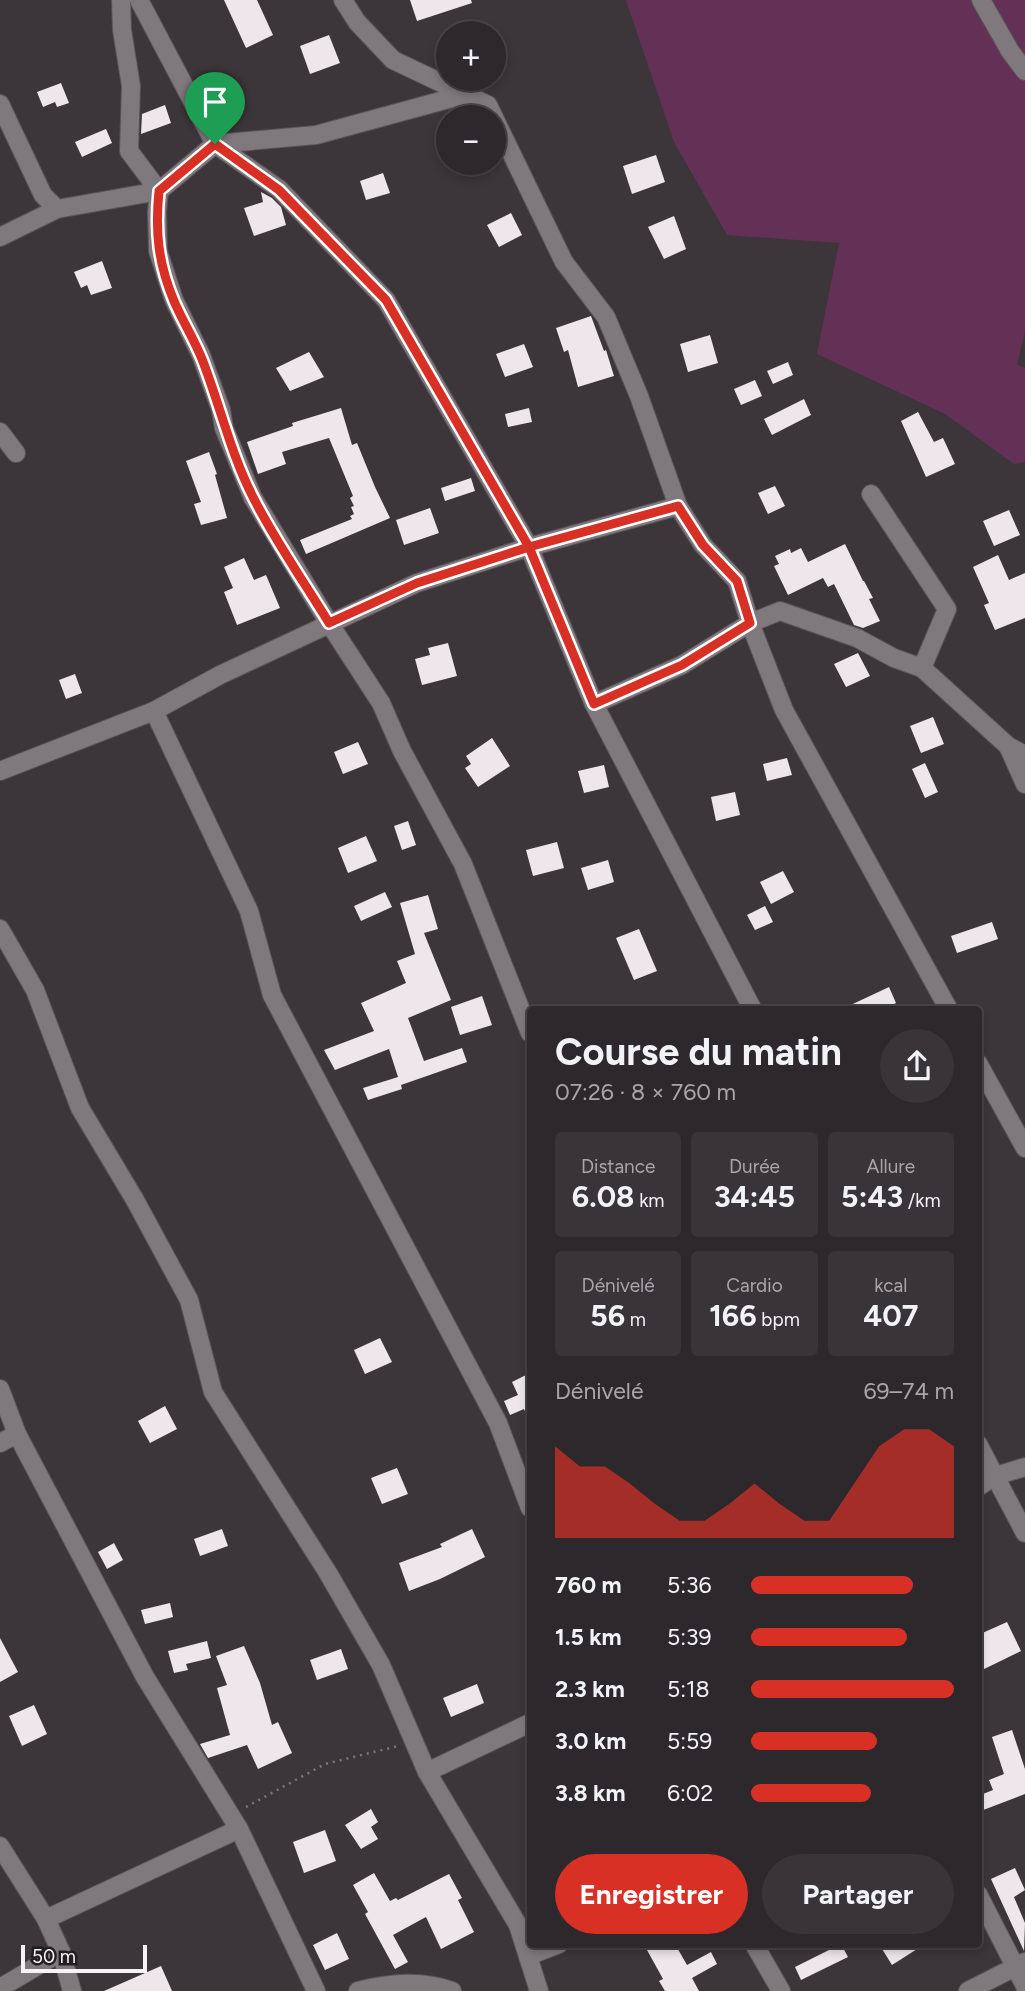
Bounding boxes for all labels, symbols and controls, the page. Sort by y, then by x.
map controls [436,21,506,175]
button: + [436,21,506,91]
pin [185,72,245,144]
icon: arrive [196,83,234,121]
button: − [436,105,506,175]
text: Course du matin [555,1029,842,1075]
button: share [880,1029,954,1103]
text: 07:26 · 8 × 760 m [555,1078,736,1106]
text: Distance [581,1155,655,1178]
text: Durée [729,1155,780,1178]
text: Allure [867,1155,915,1178]
text: 6.08 [572,1178,634,1215]
text: 34:45 [714,1178,795,1215]
text: 5:43 [841,1178,903,1215]
text: km [634,1189,665,1212]
text: /km [903,1189,941,1212]
text: Dénivelé [582,1274,655,1297]
text: Cardio [726,1274,783,1297]
text: kcal [874,1274,907,1297]
text: 56 [590,1297,625,1334]
text: 166 [709,1297,757,1334]
text: 407 [863,1297,918,1334]
text: m [625,1308,646,1331]
text: bpm [757,1308,800,1331]
text: Dénivelé [555,1377,643,1405]
text: 69–74 m [863,1377,954,1405]
text: 760 m [555,1571,622,1599]
text: 5:36 [667,1571,712,1599]
text: 1.5 km [555,1623,622,1651]
text: 5:39 [667,1623,712,1651]
text: 2.3 km [555,1675,625,1703]
text: 5:18 [667,1675,710,1703]
text: 3.0 km [555,1727,626,1755]
text: 5:59 [667,1727,712,1755]
text: 3.8 km [555,1779,625,1807]
text: 6:02 [667,1779,713,1807]
button: Enregistrer [555,1854,748,1934]
button: Partager [762,1854,954,1934]
scale bar [21,1942,147,1974]
text: 50 m [32,1945,76,1968]

